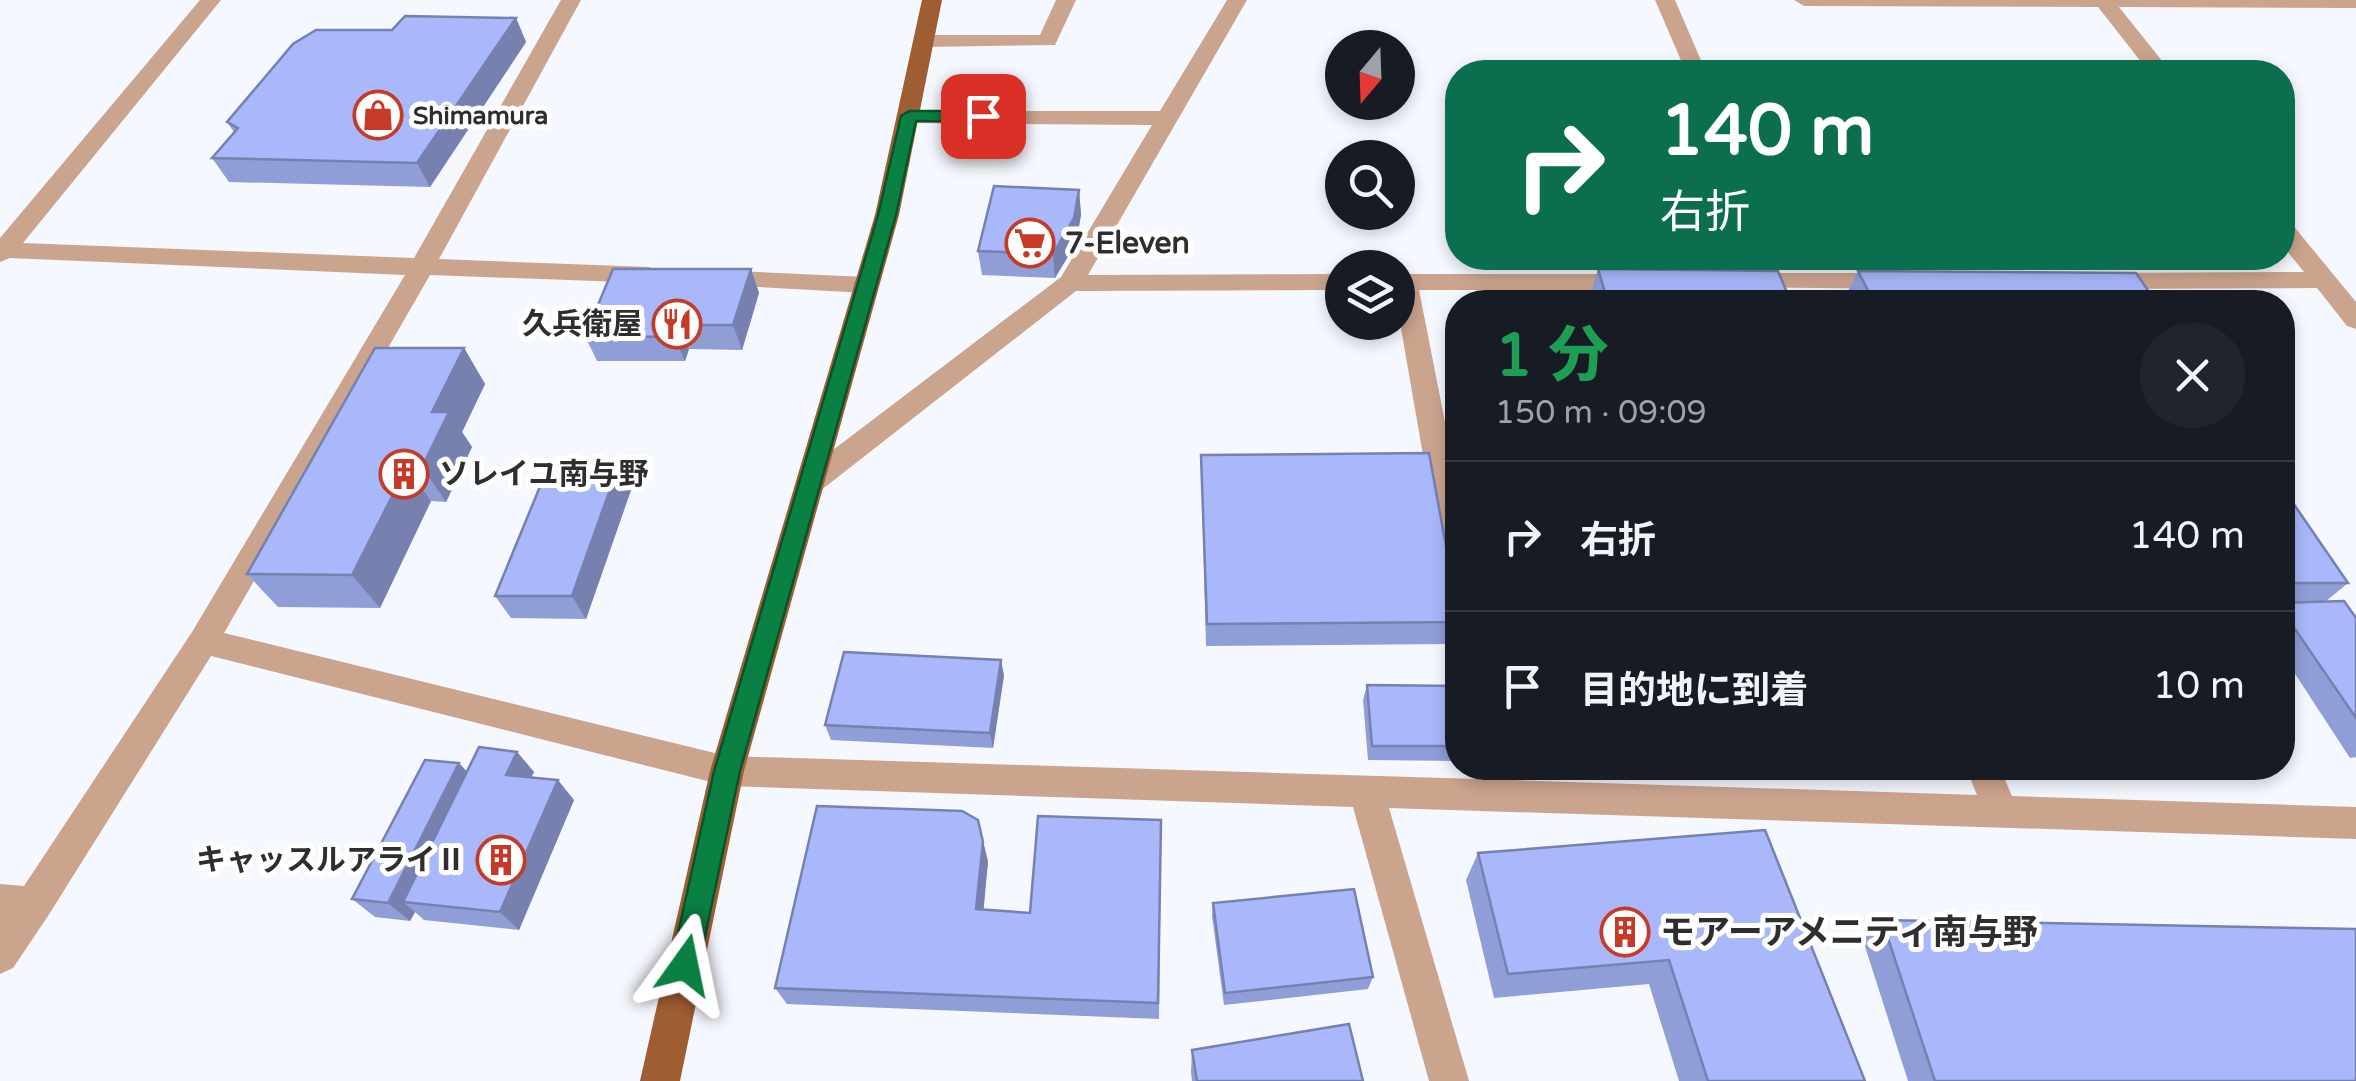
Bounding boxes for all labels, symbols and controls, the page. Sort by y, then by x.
north arrow [1325,30,1415,120]
map controls [1325,30,1415,340]
pin [941,74,1026,159]
shop icon: Shimamura [352,89,404,141]
icon: arrive [956,89,1011,144]
text: 140 m [1660,90,1874,174]
icon: right [1495,100,1625,230]
place label: Shimamura [413,101,548,131]
button: search [1325,140,1415,230]
text: 右折 [1660,186,1750,240]
supermarket icon: 7-Eleven [1004,217,1056,269]
place label: 7-Eleven [1065,225,1190,262]
button: layers [1325,250,1415,340]
restaurant icon: 久兵衛屋 [651,298,703,350]
place label: 久兵衛屋 [522,306,642,343]
text: 1 分 [1495,320,1608,392]
button: close [2140,323,2245,428]
text: 150 m · 09:09 [1495,394,1707,432]
building icon: ソレイユ南与野 [378,448,430,500]
place label: ソレイユ南与野 [439,456,648,493]
icon: right [1495,509,1550,564]
text: 140 m [2129,513,2245,559]
text: 右折 [1580,518,1656,564]
icon: arrive [1495,659,1550,714]
text: 10 m [2153,663,2245,709]
text: 目的地に到着 [1580,668,1808,714]
building icon: キャッスルアライⅡ [475,834,527,886]
place label: キャッスルアライⅡ [196,842,466,879]
building icon: モアーアメニティ南与野 [1599,906,1651,958]
place label: モアーアメニティ南与野 [1660,912,2038,954]
position arrow [633,913,737,1017]

